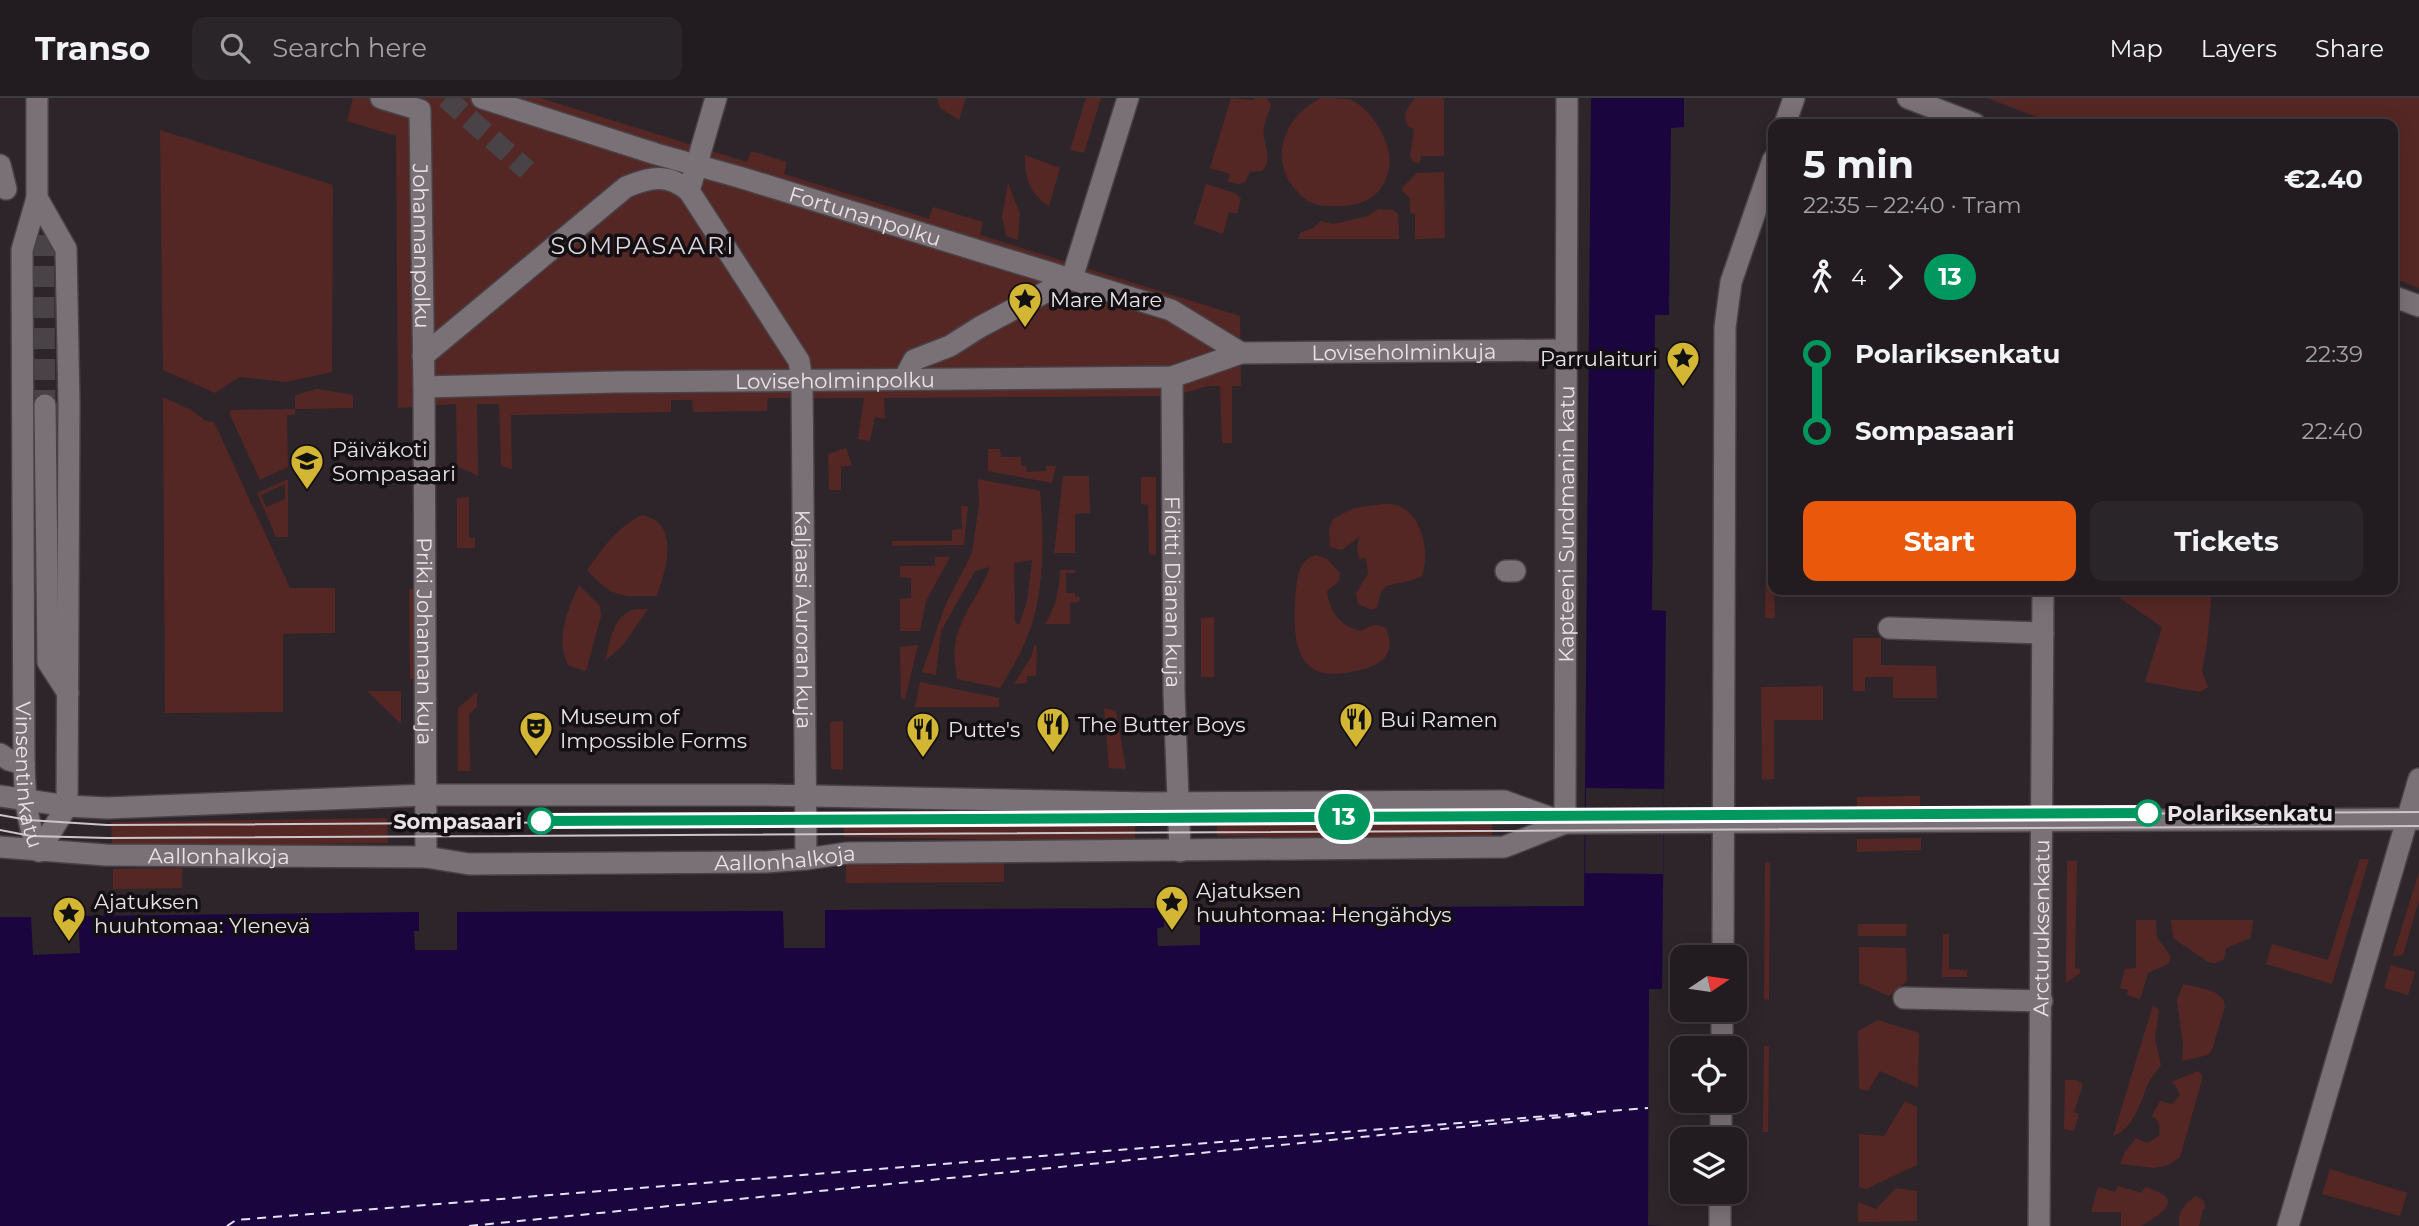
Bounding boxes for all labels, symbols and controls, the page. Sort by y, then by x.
search box [192,17,682,80]
text: Transo [35,28,150,68]
icon: search [216,29,254,67]
text: Search here [272,32,427,64]
text: Map [2109,34,2163,63]
text: Layers [2201,34,2277,63]
text: Share [2315,34,2384,63]
text: 5 min [1803,141,1914,188]
street label: Johannanpolku [408,163,436,329]
text: €2.40 [2284,163,2363,195]
street label: Fortunanpolku [786,181,944,251]
text: 22:35 – 22:40 · Tram [1803,191,2022,219]
district label: SOMPASAARI [550,231,736,260]
icon: walk [1803,258,1841,296]
icon: forward [1876,258,1914,296]
text: 13 [1938,262,1962,291]
text: 4 [1851,263,1866,291]
place icon: Mare Mare [1006,280,1044,329]
place label: Mare Mare [1050,287,1162,312]
street label: Loviseholminkuja [1311,338,1496,365]
text: Polariksenkatu [1855,338,2060,370]
place icon: Parrulaituri [1664,339,1702,388]
text: 22:39 [2305,340,2363,368]
place label: Parrulaituri [1540,346,1658,371]
street label: Loviseholminpolku [735,367,935,393]
street label: Kapteeni Sundmanin katu [1553,385,1579,663]
text: Sompasaari [1855,415,2014,447]
text: 22:40 [2302,417,2363,445]
place label: Päiväkoti Sompasaari [332,437,456,486]
school or university icon: Päiväkoti Sompasaari [288,442,326,491]
street label: Flöitti Dianan kuja [1160,496,1186,688]
button: Start [1803,501,2076,581]
button: Tickets [2090,501,2363,581]
street label: Kaljaasi Auroran kuja [791,510,817,729]
street label: Priki Johannan kuja [412,537,438,745]
restaurant icon: Bui Ramen [1337,700,1375,749]
street label: Vinsentinkatu [11,701,49,851]
place label: Museum of Impossible Forms [560,704,747,753]
restaurant icon: The Butter Boys [1034,705,1072,754]
place label: Bui Ramen [1380,707,1498,732]
theatre icon: Museum of Impossible Forms [517,709,555,758]
restaurant icon: Putte's [904,710,942,759]
place label: The Butter Boys [1078,712,1246,737]
place label: Putte's [948,717,1020,742]
line badge: 13 [1312,794,1376,840]
marker: Polariksenkatu [2135,800,2161,826]
place label: Polariksenkatu [2167,801,2333,826]
text: 13 [1332,802,1356,831]
marker: Sompasaari [528,808,554,834]
place label: Sompasaari [393,809,522,834]
street label: Arcturuksenkatu [2028,839,2054,1017]
street label: Aallonhalkoja [714,840,856,875]
street label: Aallonhalkoja [148,843,290,869]
place label: Ajatuksen huuhtomaa: Hengähdys [1196,878,1452,927]
place icon: Ajatuksen huuhtomaa: Hengähdys [1153,883,1191,932]
place label: Ajatuksen huuhtomaa: Ylenevä [94,889,310,938]
place icon: Ajatuksen huuhtomaa: Ylenevä [50,894,88,943]
north arrow [1670,945,1746,1022]
map controls [1670,945,1747,1204]
button: locate [1670,1036,1747,1113]
button: layers [1670,1127,1747,1204]

